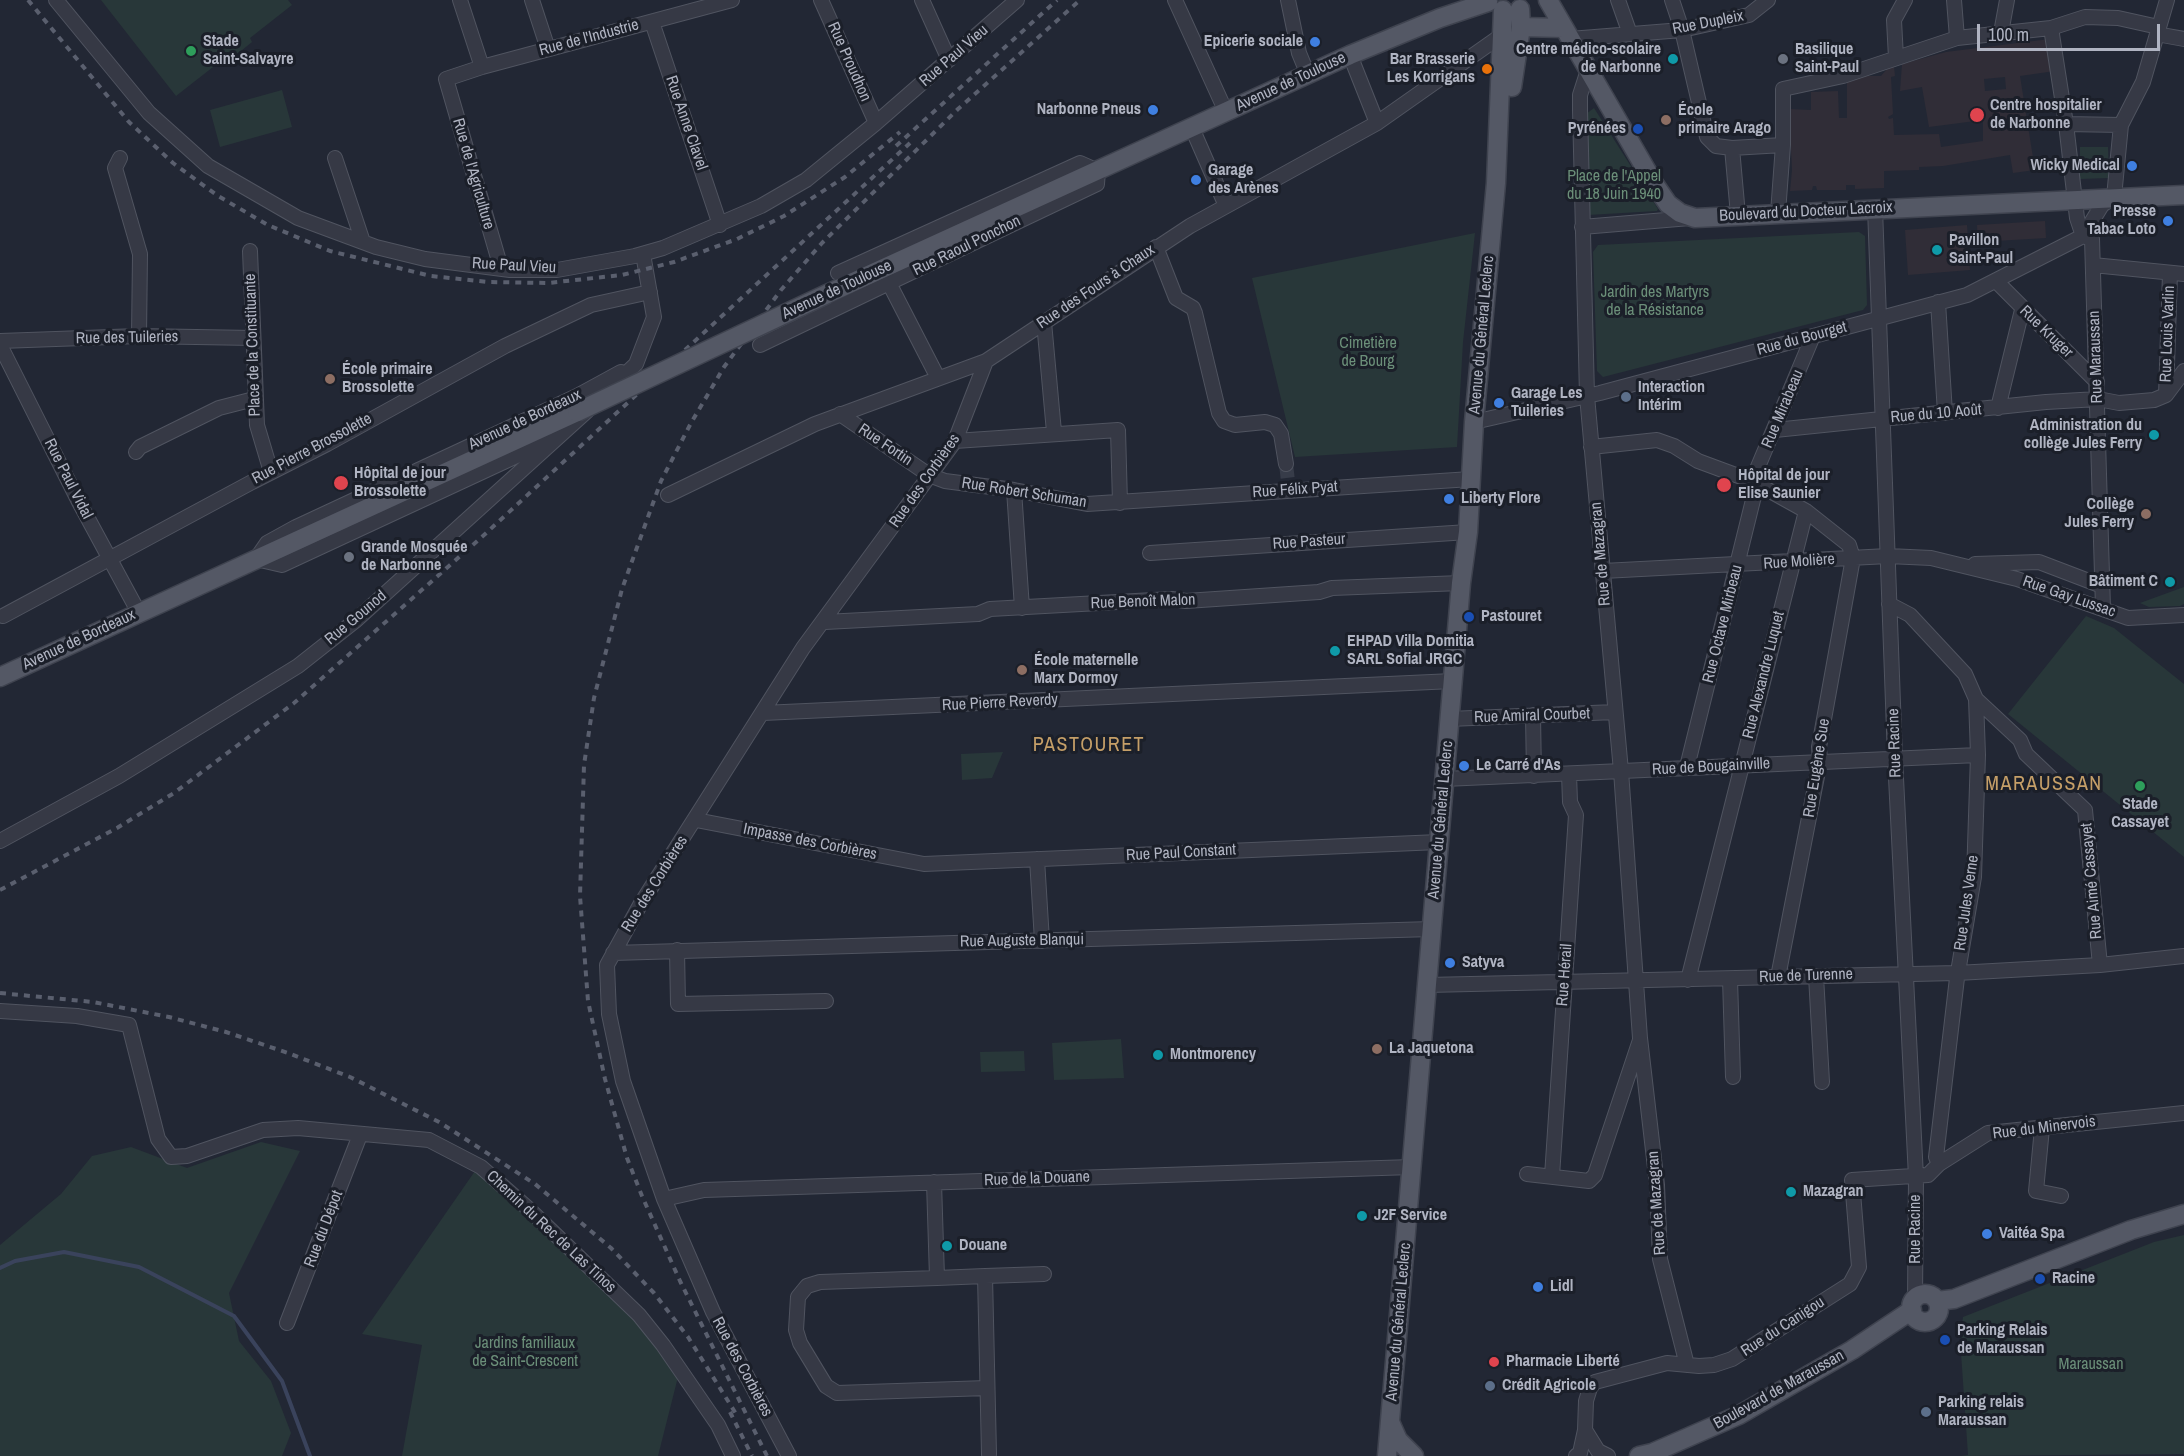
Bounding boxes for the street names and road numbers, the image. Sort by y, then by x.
street label: Rue Dupleix [1671,7,1745,39]
street label: Rue de l'Industrie [537,15,641,61]
street label: Rue Proudhon [823,19,875,105]
street label: Rue Paul Vieu [916,21,992,91]
street label: Avenue de Toulouse [1233,48,1349,116]
street label: Rue Anne Clavel [661,73,711,173]
street label: Rue de l'Agriculture [448,116,498,232]
street label: Boulevard du Docteur Lacroix [1719,198,1893,226]
street label: Rue Raoul Ponchon [910,212,1024,280]
street label: Rue des Fours à Chaux [1033,240,1159,334]
street label: Rue Paul Vieu [471,254,557,278]
street label: Avenue du Général Leclerc [1466,255,1498,415]
street label: Avenue de Toulouse [779,256,895,324]
street label: Place de la Constituante [241,273,265,417]
street label: Rue Louis Varlin [2157,285,2179,383]
street label: Rue Kruger [2015,302,2077,362]
street label: Rue Maraussan [2085,310,2107,404]
street label: Rue du Bourget [1755,318,1849,360]
street label: Rue des Tuileries [76,328,178,348]
street label: Rue Mirabeau [1758,367,1808,451]
street label: Avenue de Bordeaux [466,385,584,455]
street label: Rue du 10 Août [1890,400,1982,428]
street label: Rue Pierre Brossolette [249,409,375,489]
street label: Rue Fortin [854,420,916,470]
street label: Rue des Corbières [886,430,964,532]
street label: Rue Paul Vidal [40,436,96,522]
street label: Rue Robert Schuman [960,474,1088,512]
street label: Rue Félix Pyat [1252,477,1338,503]
street label: Rue de Mazagran [1587,501,1615,607]
street label: Rue Pasteur [1272,530,1346,554]
street label: Rue Molière [1763,550,1835,574]
street label: Rue Octave Mirbeau [1699,563,1747,685]
street label: Rue Gay Lussac [2020,572,2118,622]
street label: Rue Gounod [321,587,391,649]
street label: Rue Benoît Malon [1090,591,1196,613]
street label: Avenue de Bordeaux [20,605,138,675]
street label: Rue Alexandre Luquet [1739,609,1789,741]
street label: Rue Pierre Reverdy [942,690,1058,716]
street label: Rue Amiral Courbet [1474,704,1590,728]
street label: Rue Racine [1884,708,1906,778]
street label: Rue Eugène Sue [1800,717,1834,819]
street label: Avenue du Général Leclerc [1425,740,1457,900]
street label: Rue de Bougainville [1651,754,1771,780]
street label: Impasse des Corbières [742,820,878,864]
street label: Rue Aimé Cassayet [2077,822,2107,940]
street label: Rue des Corbières [618,832,692,936]
street label: Rue Paul Constant [1126,841,1236,865]
street label: Rue Jules Verne [1951,854,1983,952]
street label: Rue Auguste Blanqui [960,930,1084,952]
street label: Rue Hérail [1553,943,1577,1007]
street label: Rue de Turenne [1759,965,1853,987]
street label: Rue du Minervois [1991,1112,2097,1144]
street label: Rue de Mazagran [1644,1150,1670,1256]
street label: Chemin du Rec de Las Tinos [482,1167,620,1297]
street label: Rue de la Douane [984,1168,1090,1190]
street label: Rue du Dépot [301,1188,347,1270]
street label: Rue Racine [1906,1194,1926,1264]
street label: Avenue du Général Leclerc [1383,1242,1415,1402]
street label: Rue du Canigou [1738,1293,1828,1361]
street label: Rue des Corbières [708,1314,776,1420]
street label: Boulevard de Maraussan [1711,1346,1847,1434]

